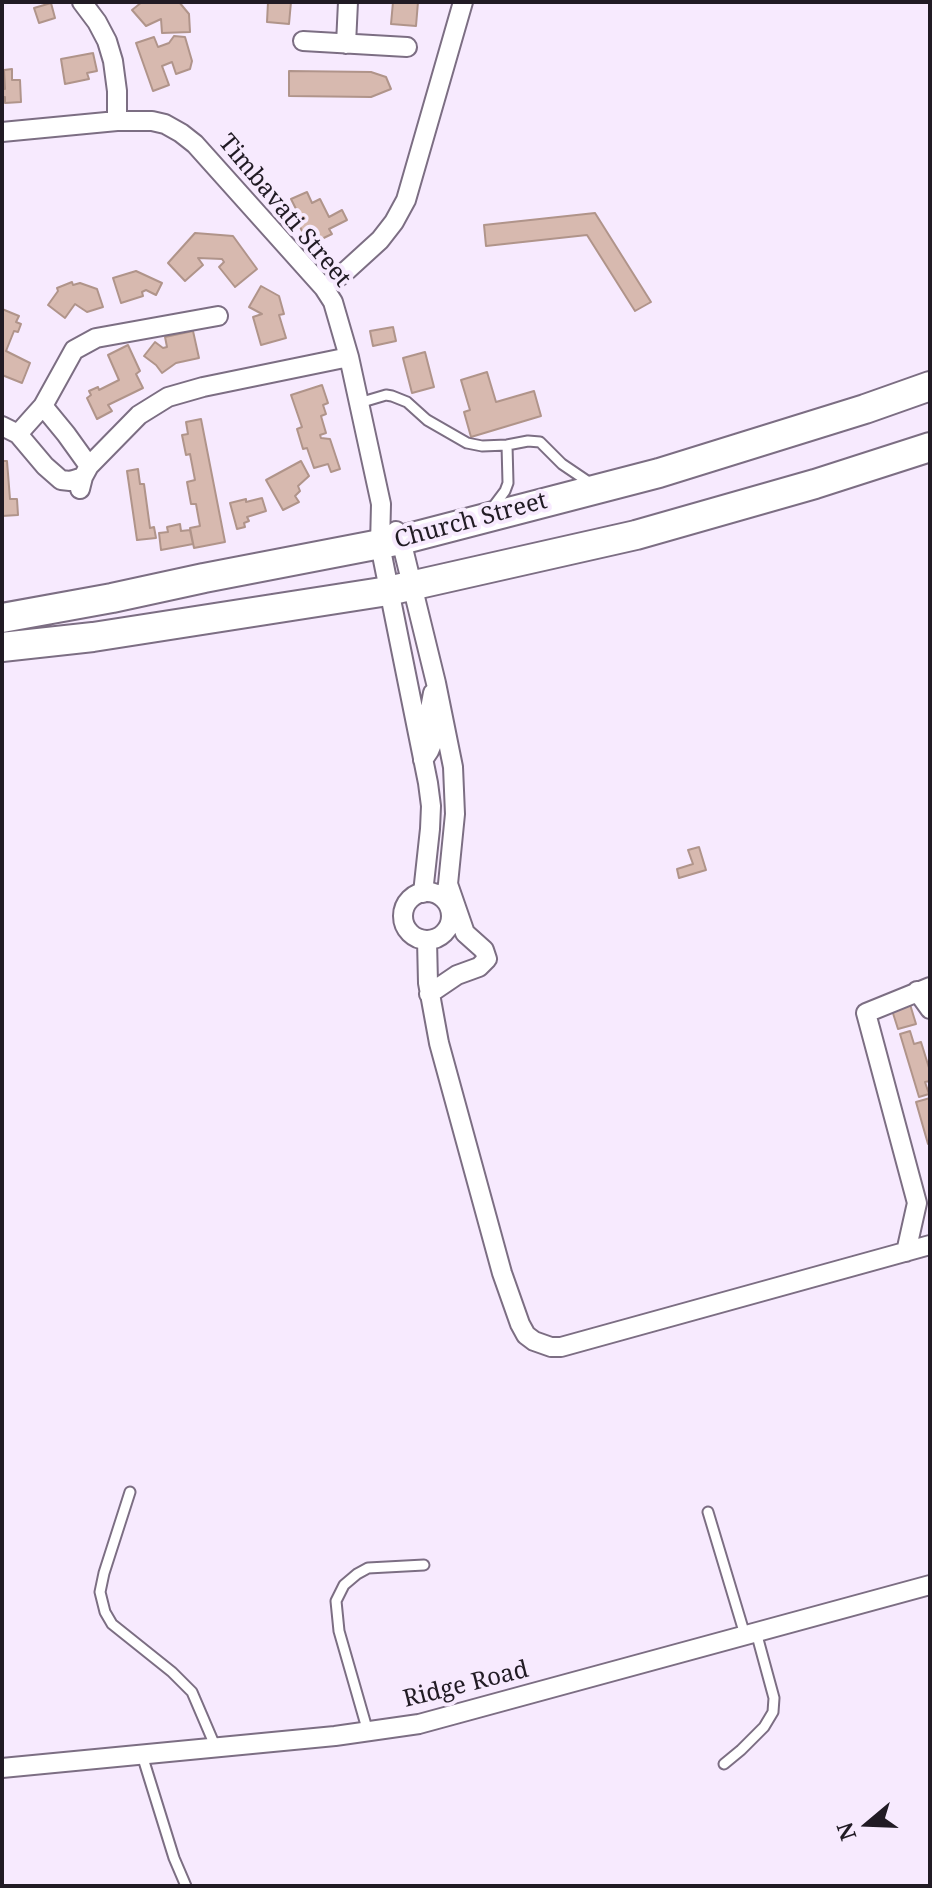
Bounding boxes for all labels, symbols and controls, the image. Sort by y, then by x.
street label: Timbavati Street [212,129,356,293]
street label: Church Street [392,487,550,555]
street label: Ridge Road [400,1656,532,1714]
north arrow [828,1784,908,1864]
text: N [828,1819,862,1845]

